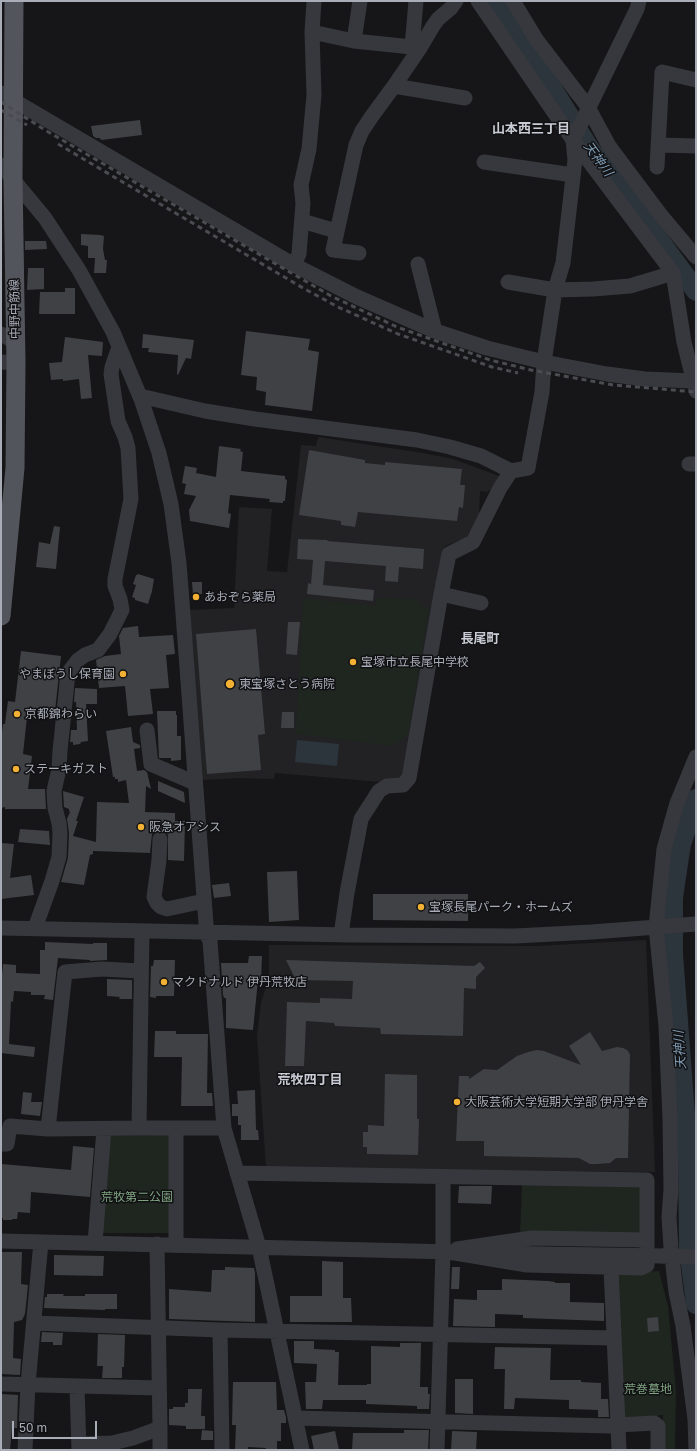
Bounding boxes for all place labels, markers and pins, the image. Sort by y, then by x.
place label: あおぞら薬局 [204,590,276,604]
marker: あおぞら薬局 [191,592,201,602]
place label: 宝塚市立長尾中学校 [361,655,469,669]
marker: 宝塚市立長尾中学校 [348,657,358,667]
place label: やまぼうし保育園 [19,667,115,681]
marker: やまぼうし保育園 [118,669,128,679]
place label: 東宝塚さとう病院 [239,677,335,691]
marker: 東宝塚さとう病院 [224,678,236,690]
place label: 京都錦わらい [25,707,97,721]
marker: 京都錦わらい [12,709,22,719]
place label: ステーキガスト [24,762,108,776]
marker: ステーキガスト [11,764,21,774]
place label: 阪急オアシス [149,820,221,834]
marker: 阪急オアシス [136,822,146,832]
place label: 宝塚長尾パーク・ホームズ [429,900,573,914]
marker: 宝塚長尾パーク・ホームズ [416,902,426,912]
place label: マクドナルド 伊丹荒牧店 [172,975,307,989]
marker: マクドナルド 伊丹荒牧店 [159,977,169,987]
place label: 大阪芸術大学短期大学部 伊丹学舎 [465,1095,648,1109]
marker: 大阪芸術大学短期大学部 伊丹学舎 [452,1097,462,1107]

